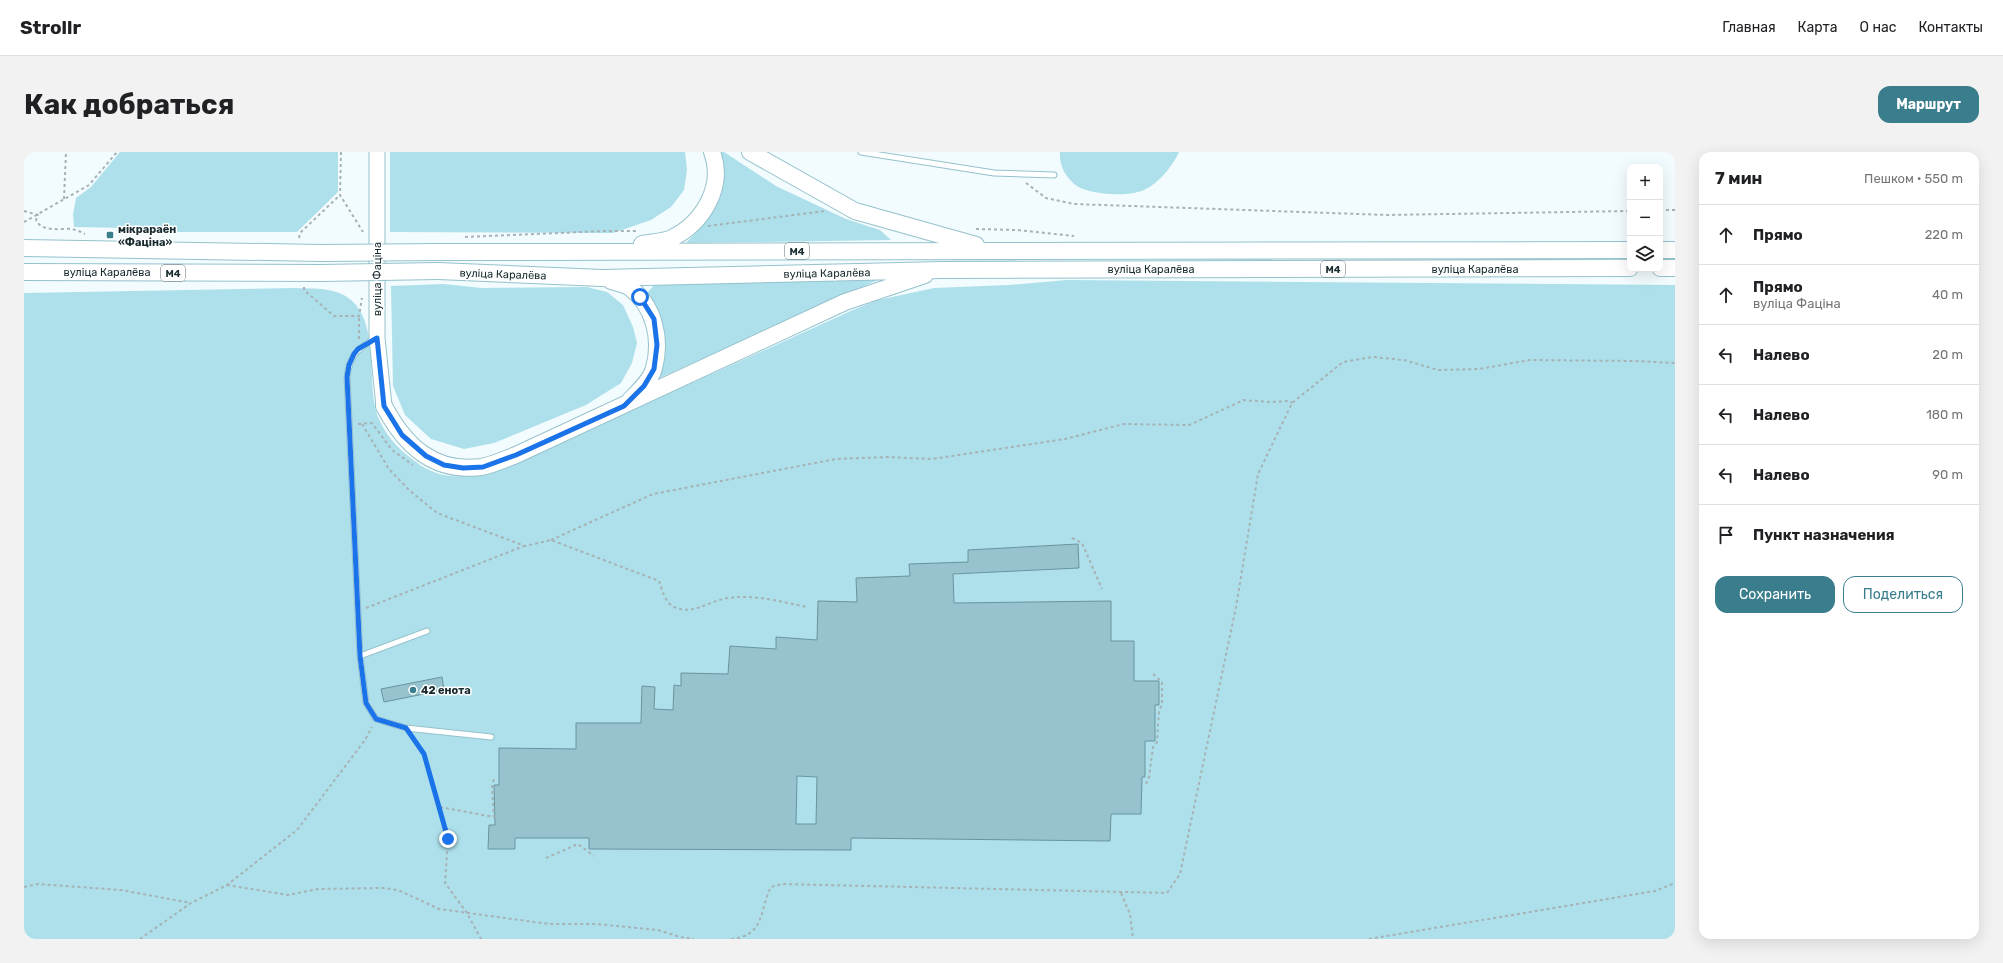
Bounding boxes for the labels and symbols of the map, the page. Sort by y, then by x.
place label: мікрараён «Фаціна» [118,223,176,249]
marker: мікрараён «Фаціна» [105,230,115,240]
street label: вуліца Фаціна [371,242,384,316]
road number: М4 [785,243,809,259]
road number: М4 [1321,261,1345,277]
street label: вуліца Каралёва [1108,263,1195,276]
street label: вуліца Каралёва [1432,263,1519,276]
road number: М4 [161,265,185,281]
street label: вуліца Каралёва [64,266,151,279]
street label: вуліца Каралёва [459,266,547,283]
street label: вуліца Каралёва [783,266,871,281]
route start [631,288,649,306]
place label: 42 енота [421,684,471,697]
marker: 42 енота [408,685,418,695]
route end [439,830,457,848]

